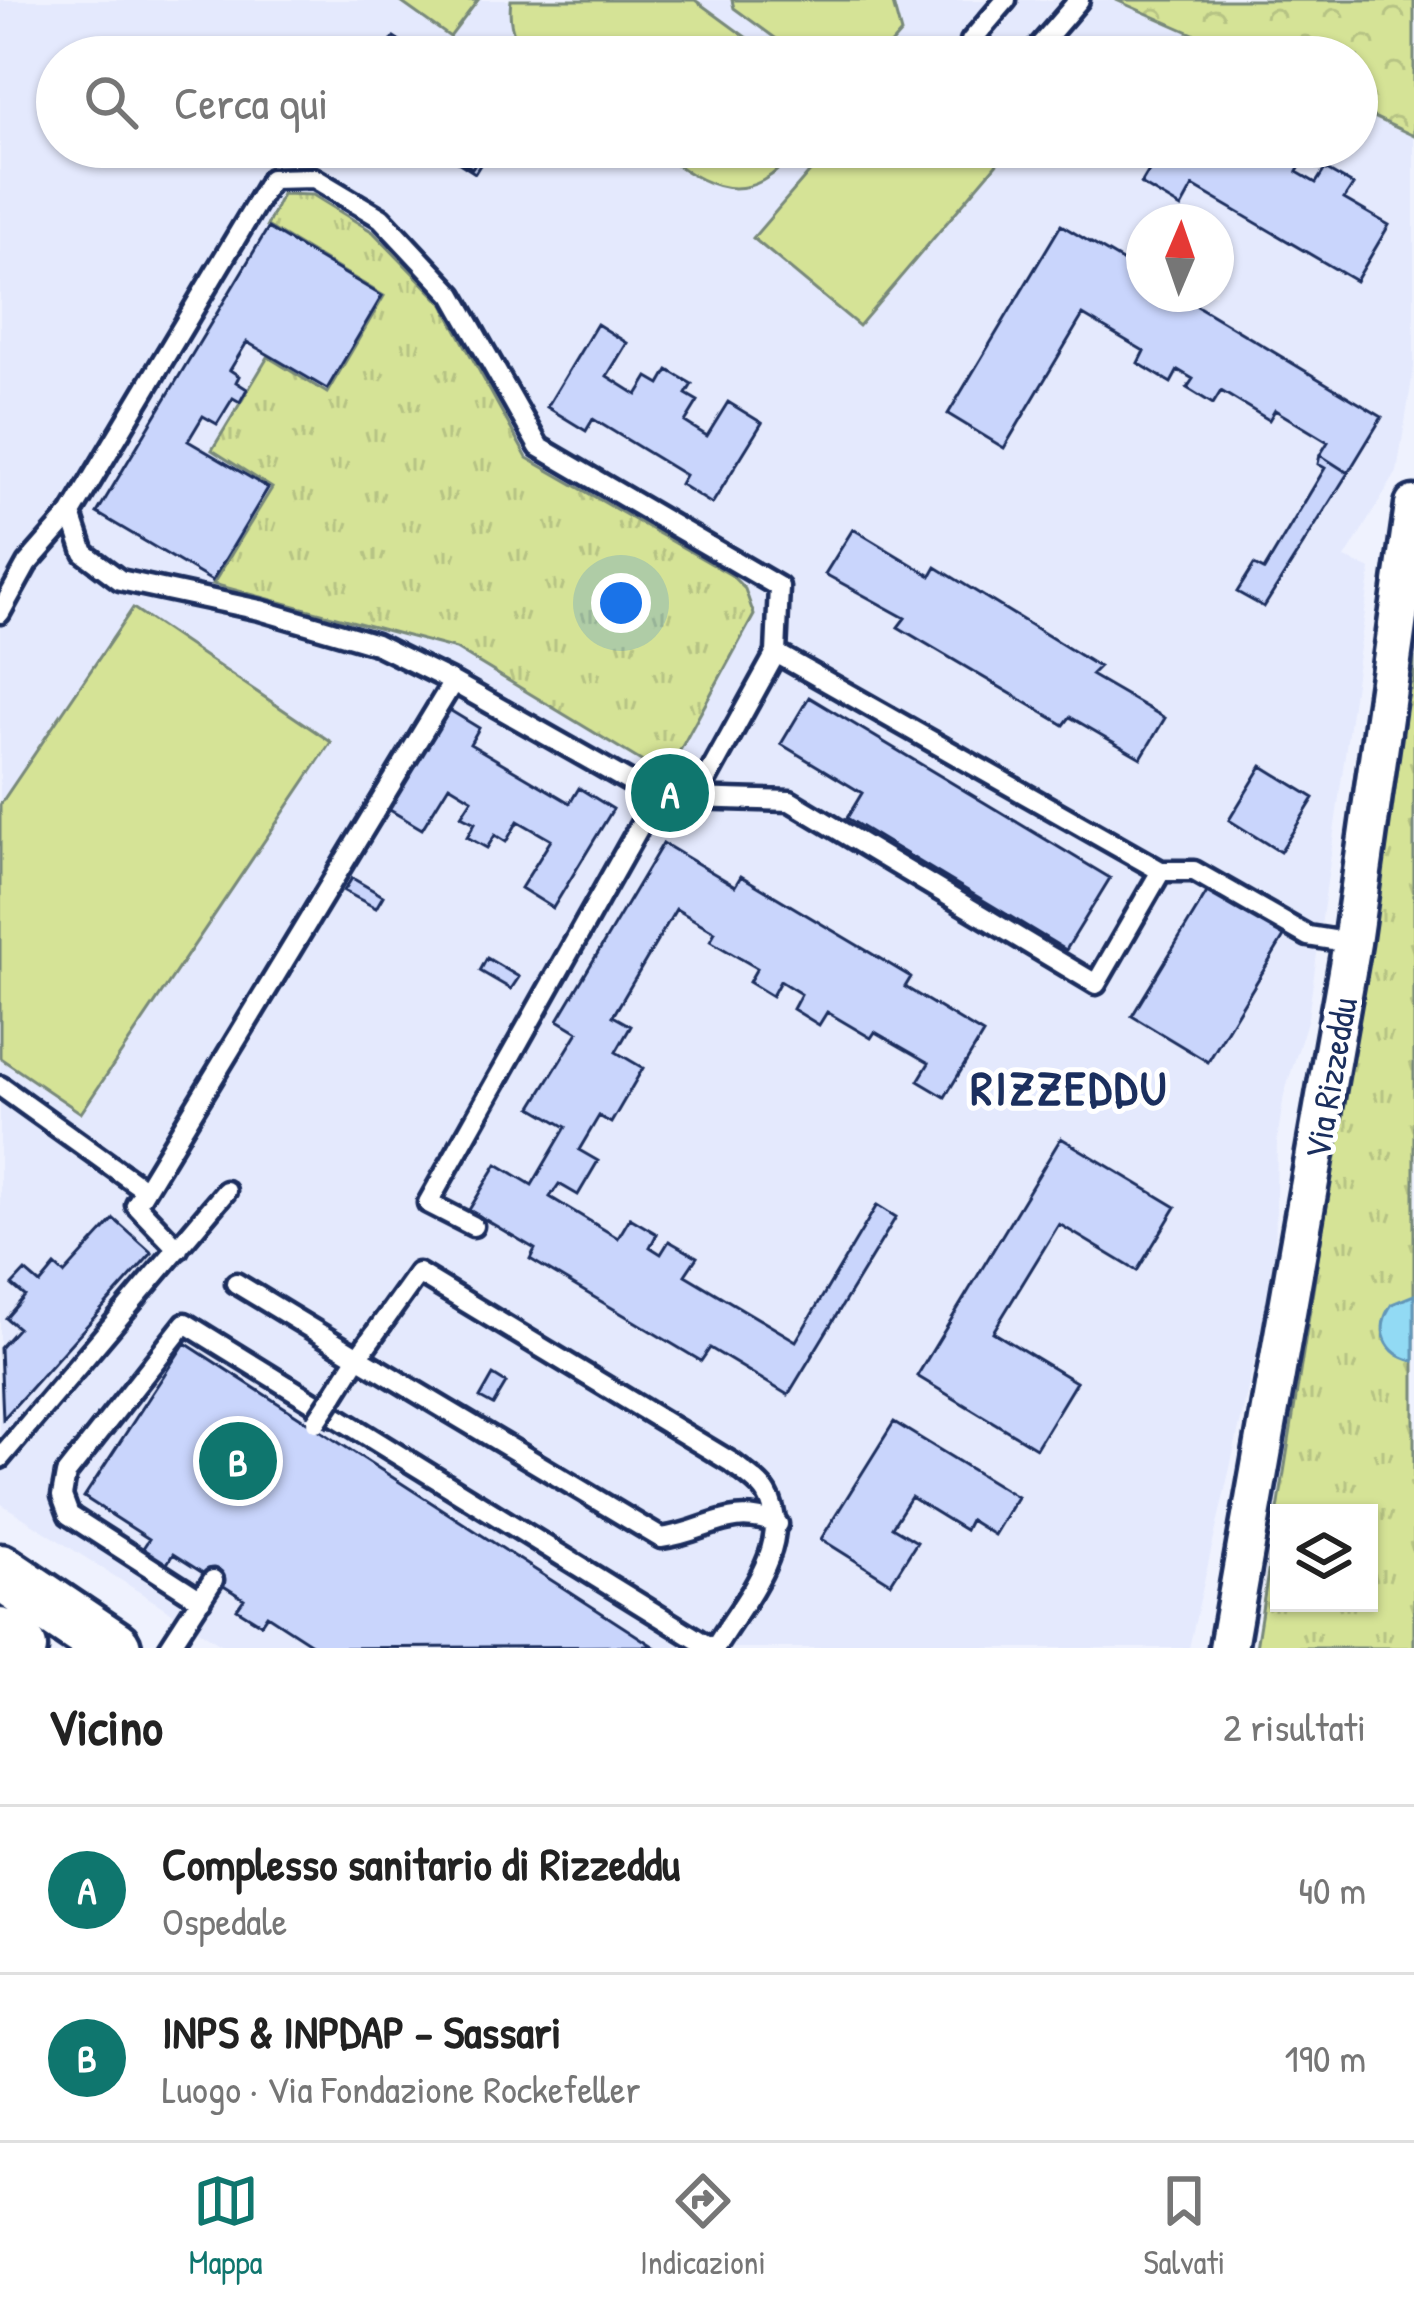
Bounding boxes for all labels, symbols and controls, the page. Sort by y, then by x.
search box [36,36,1378,168]
icon: search [78,69,144,135]
text: Cerca qui [174,72,328,133]
north arrow [1126,204,1234,312]
your location [591,573,651,633]
pin: A [631,748,709,838]
street label: Via Rizzeddu [1291,994,1368,1162]
district label: RIZZEDDU [971,1055,1169,1120]
pin: B [199,1416,277,1506]
map controls [1270,1504,1378,1612]
button: layers [1270,1504,1378,1612]
text: Vicino [48,1692,163,1761]
text: 2 risultati [1223,1700,1366,1753]
text: Complesso sanitario di Rizzeddu [162,1833,680,1894]
text: A [77,1863,97,1916]
text: 40 m [1298,1863,1366,1916]
text: Ospedale [162,1894,287,1947]
text: INPS & INPDAP - Sassari [162,2001,561,2062]
text: B [77,2031,97,2084]
text: 190 m [1285,2031,1366,2084]
text: Luogo · Via Fondazione Rockefeller [162,2062,640,2115]
tab: Mappa [189,2168,263,2284]
tab: Indicazioni [640,2168,766,2284]
tab: Salvati [1143,2168,1225,2284]

